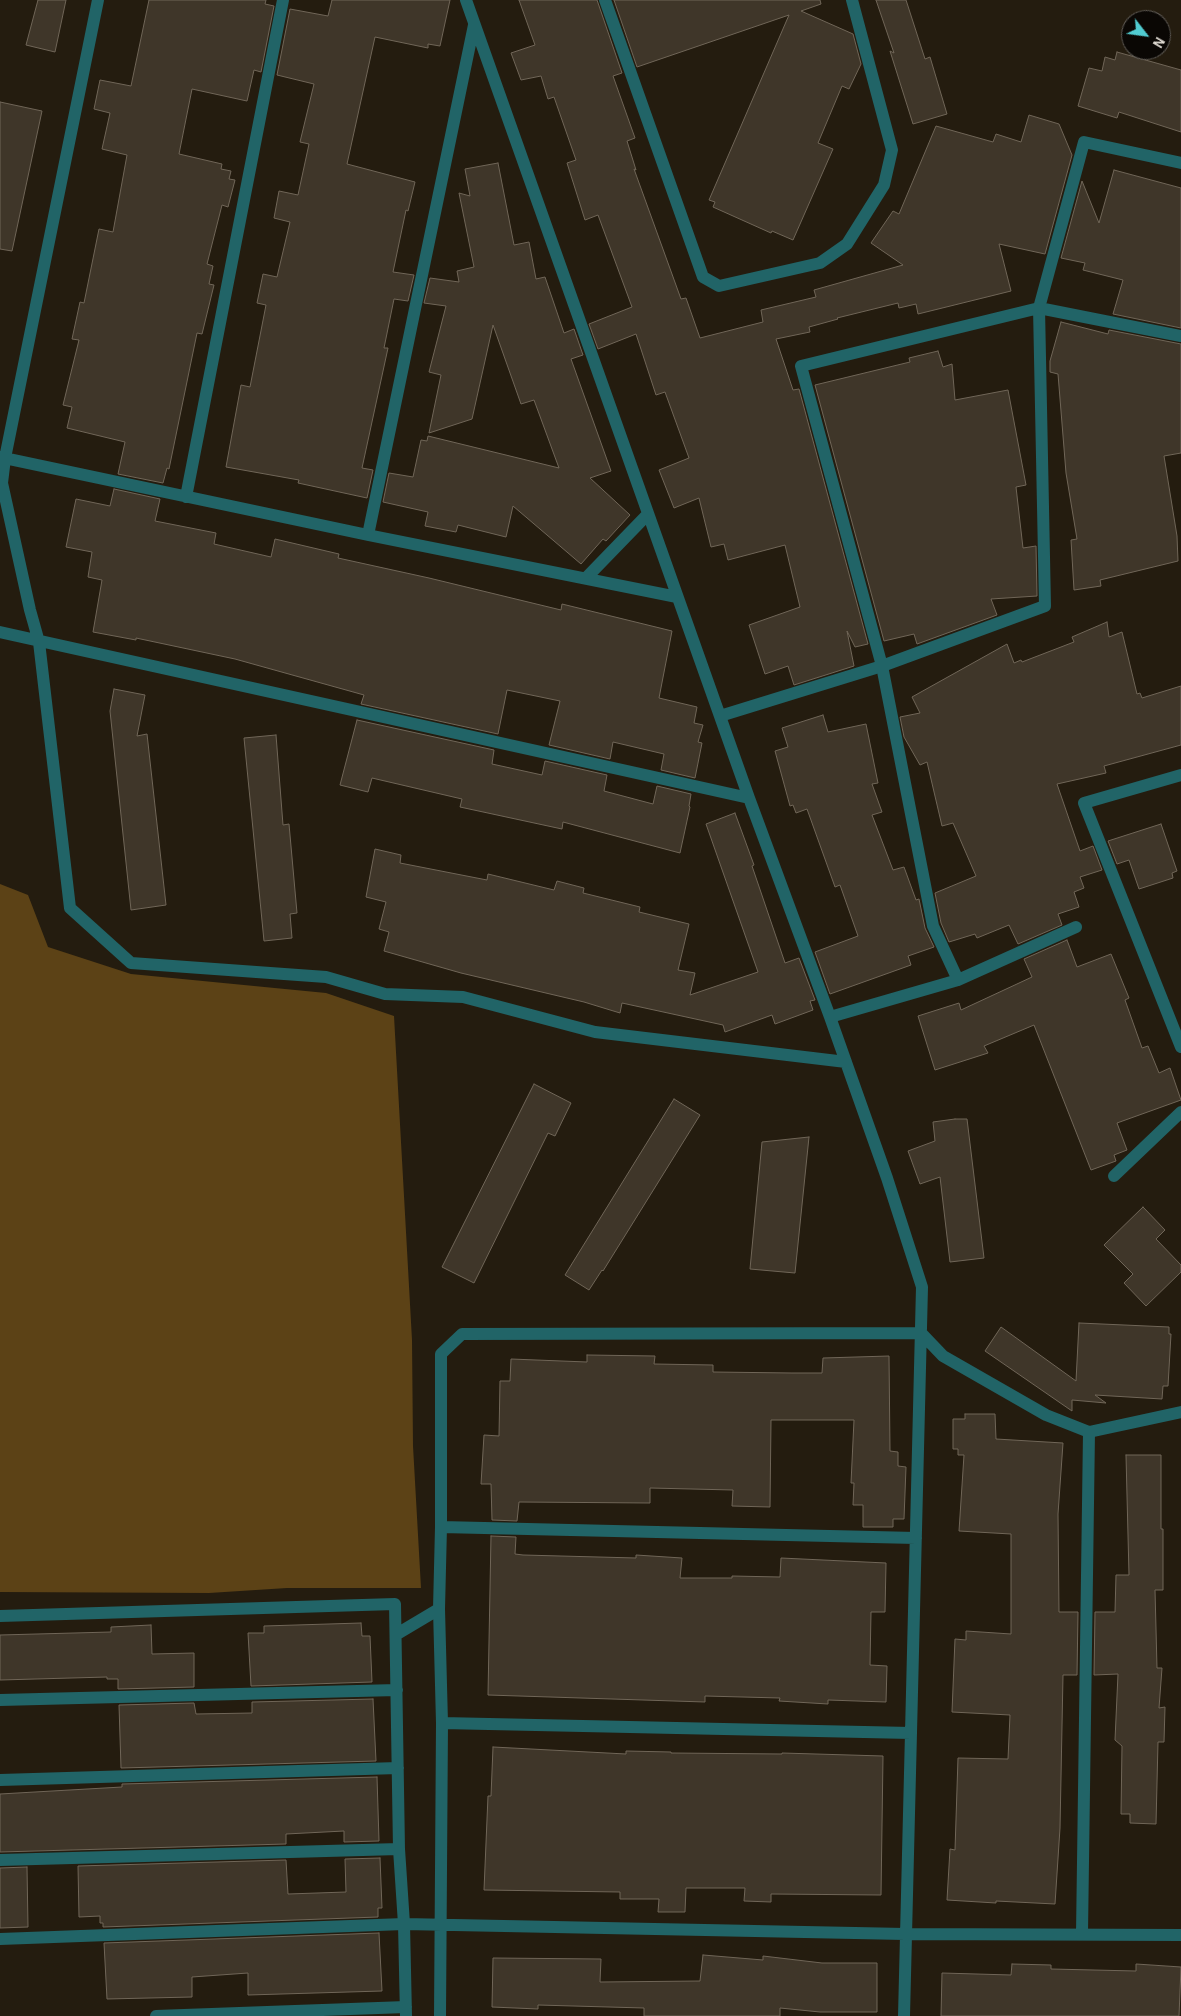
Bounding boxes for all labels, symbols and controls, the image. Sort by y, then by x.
north arrow [1121,10,1171,60]
text: N [1150,34,1167,50]

